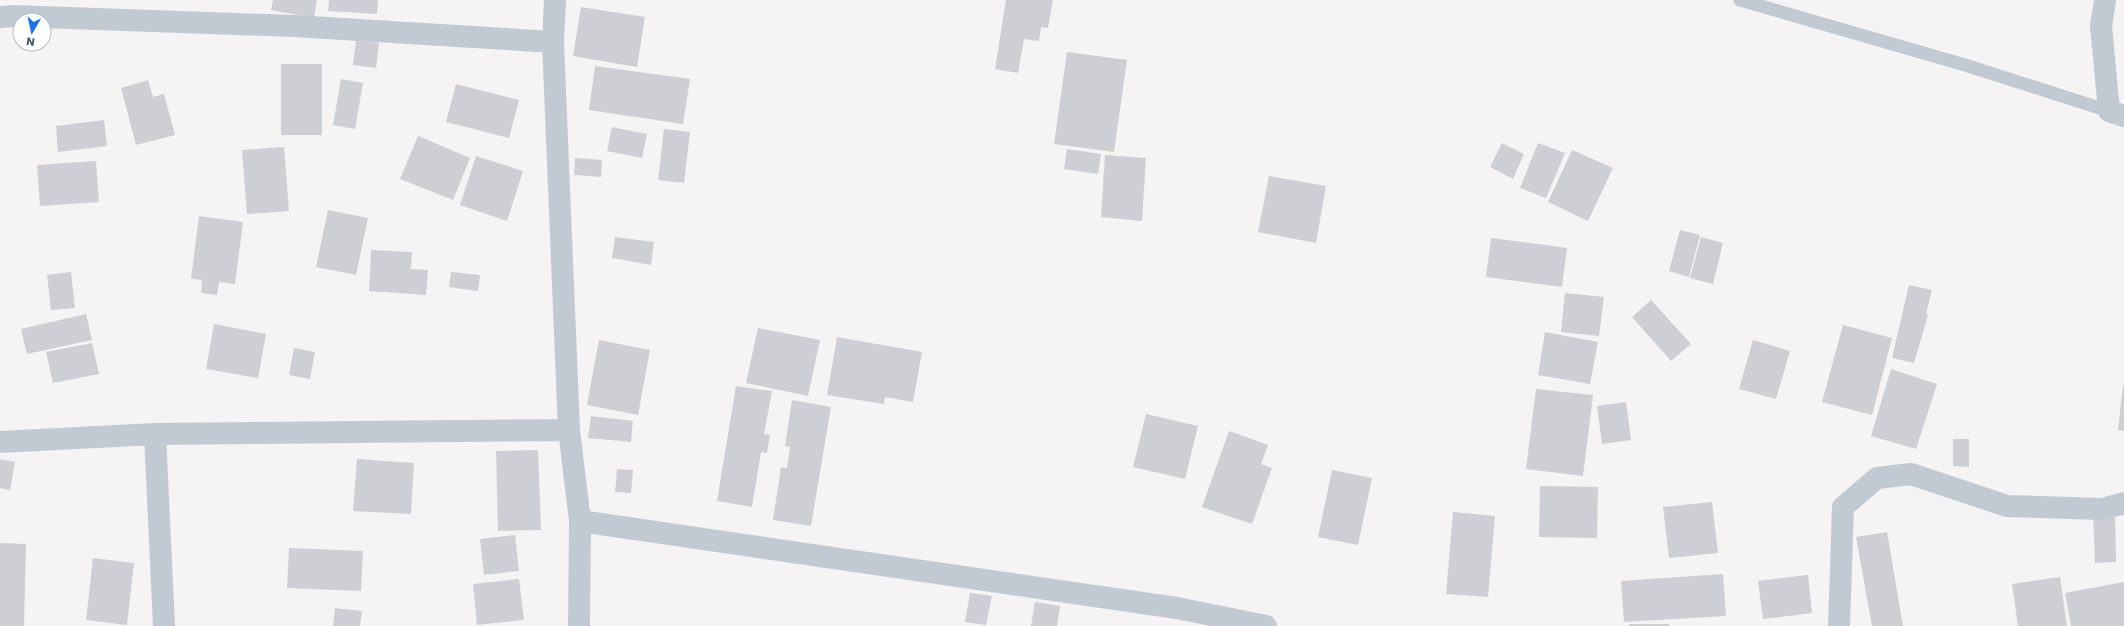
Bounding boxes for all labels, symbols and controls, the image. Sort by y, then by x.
north arrow [12,12,52,52]
text: N [25,33,36,50]

